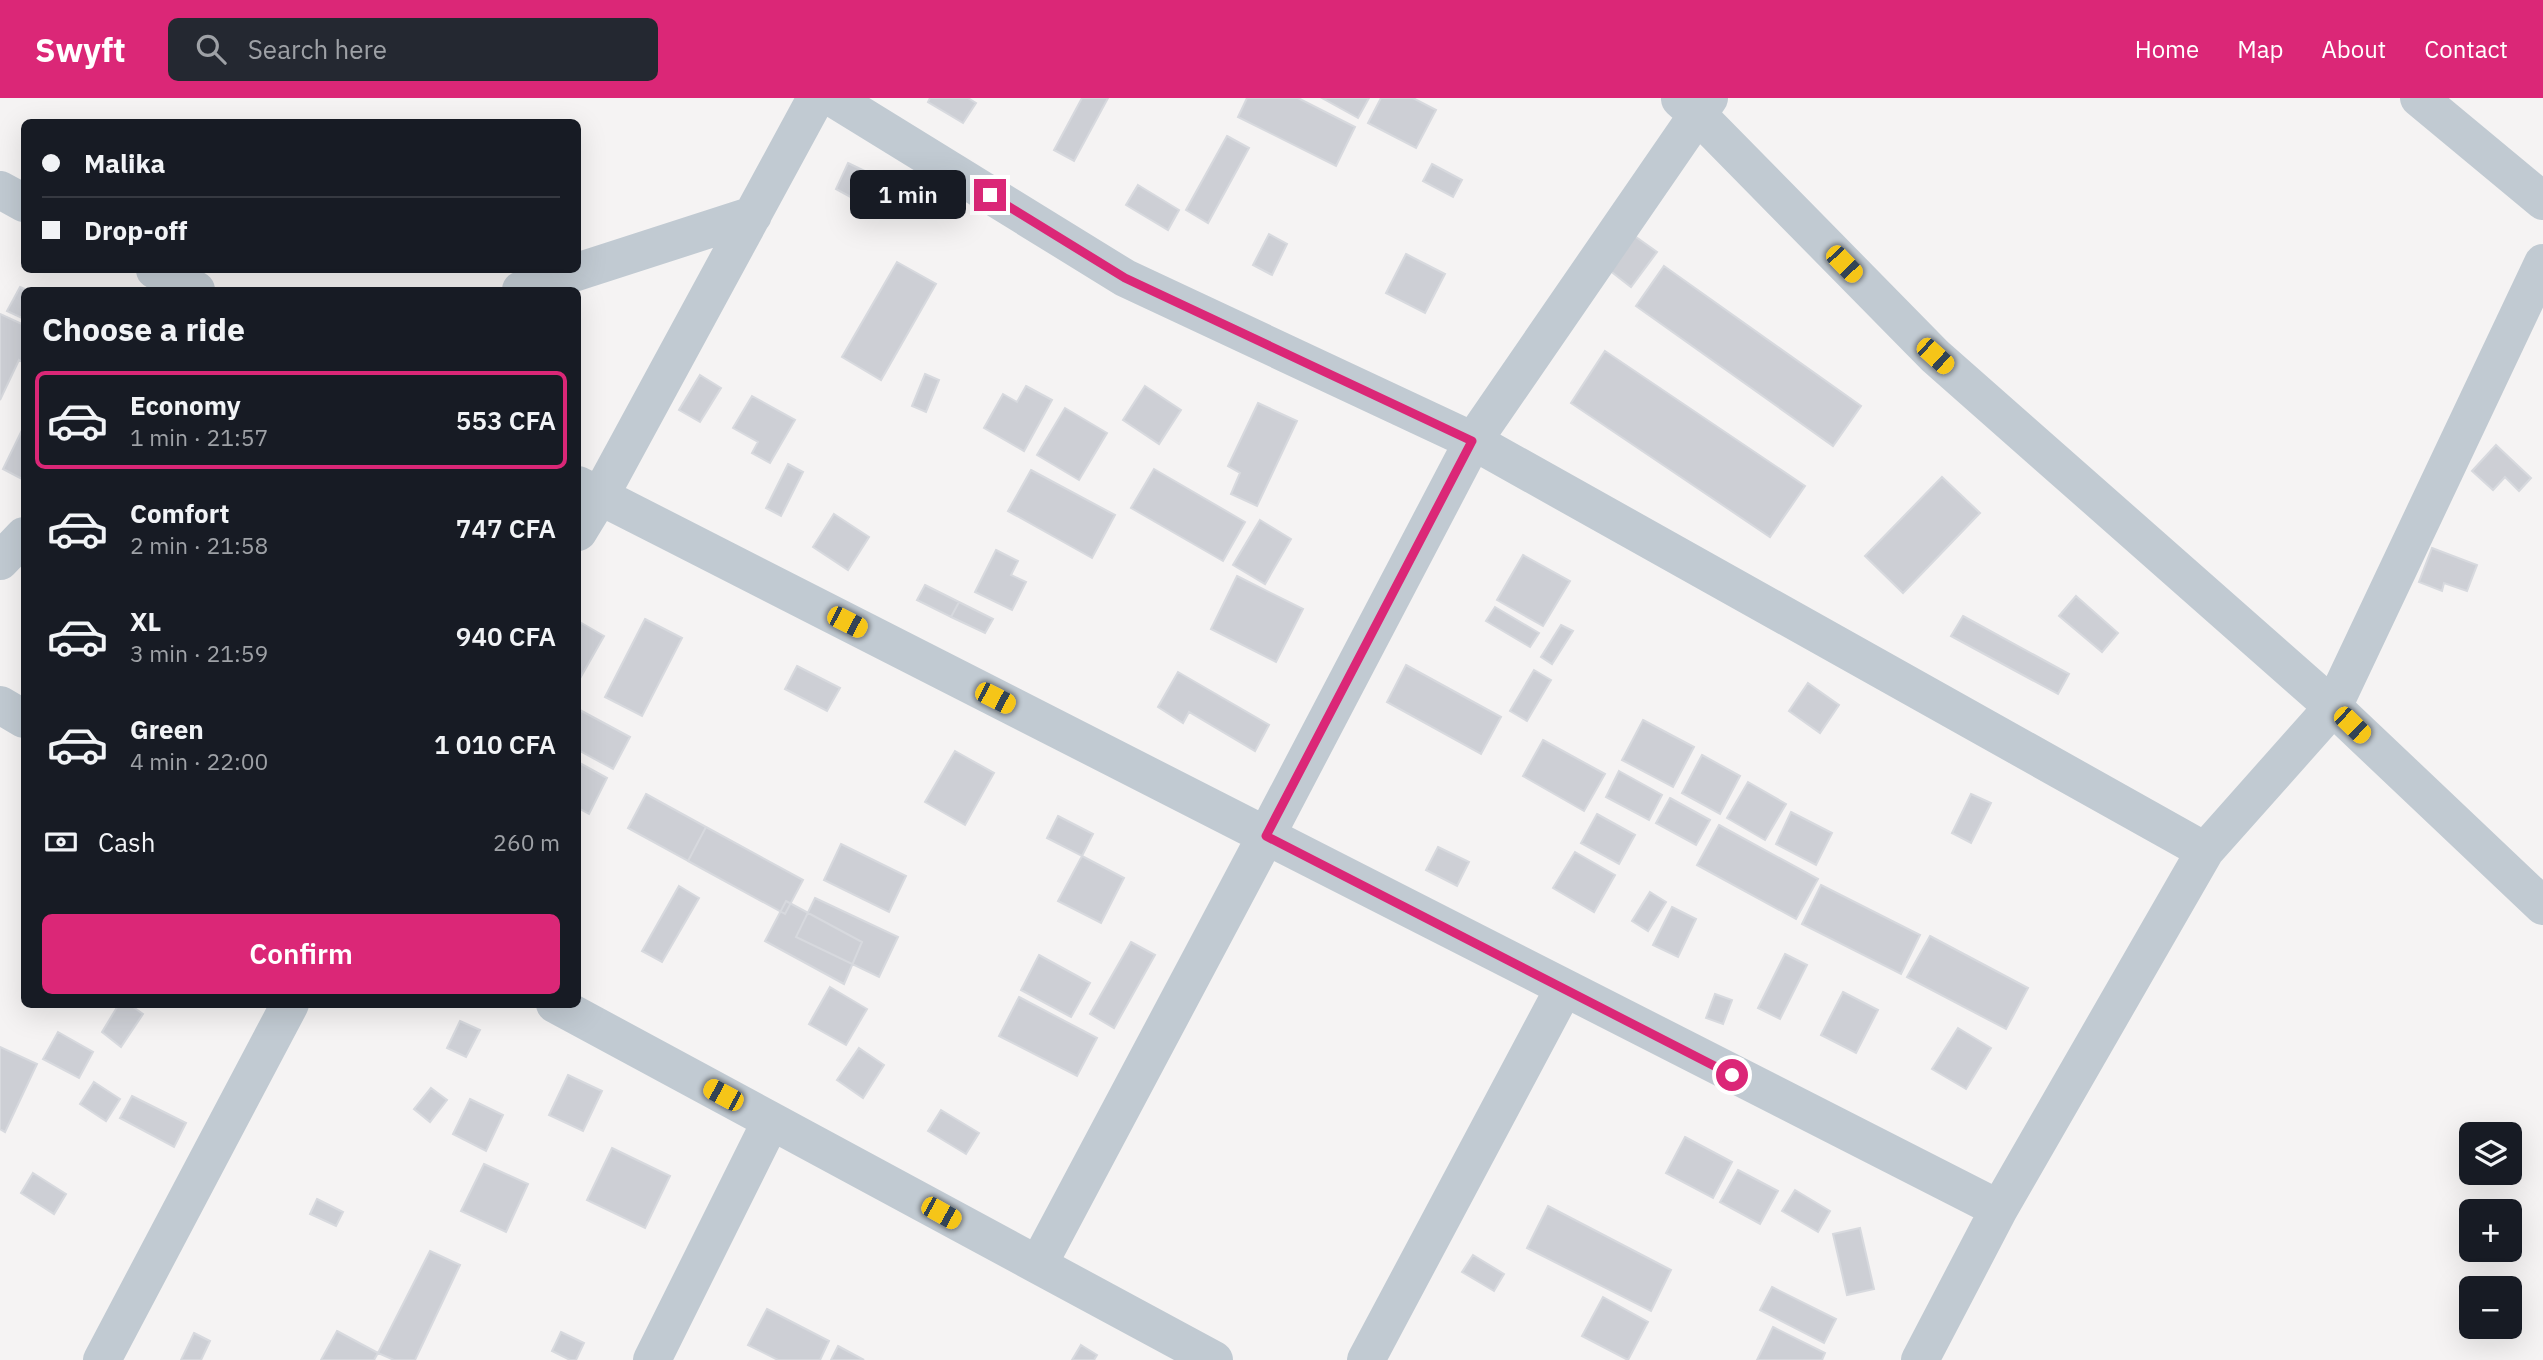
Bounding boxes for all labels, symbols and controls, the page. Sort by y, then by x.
search box [168,18,658,81]
text: Swyft [35,28,126,71]
icon: search [192,30,230,68]
text: Search here [248,32,387,66]
text: Home [2135,33,2199,65]
text: Map [2237,33,2283,65]
text: About [2321,33,2386,65]
text: Contact [2424,33,2508,65]
text: Malika [84,146,165,180]
callout: 1 min [850,170,965,220]
text: 1 min [878,179,938,209]
route end [974,179,1006,211]
text: Drop-off [84,213,187,247]
car [1822,242,1867,286]
text: Choose a ride [42,308,245,350]
car [1913,334,1958,378]
text: Economy [130,388,241,422]
icon: car [46,389,109,452]
text: 553 CFA [456,403,556,437]
text: 1 min · 21:57 [130,422,268,452]
text: Comfort [130,496,229,530]
icon: car [46,497,109,560]
text: 747 CFA [456,511,556,545]
text: 2 min · 21:58 [130,530,268,560]
car [824,603,871,641]
text: XL [130,604,161,638]
icon: car [46,605,109,668]
text: 940 CFA [456,619,556,653]
text: 3 min · 21:59 [130,638,268,668]
car [972,679,1019,717]
car [2330,703,2375,747]
text: Green [130,712,204,746]
icon: car [46,713,109,776]
text: 1 010 CFA [434,727,556,761]
text: 4 min · 22:00 [130,746,268,776]
icon: cash [42,823,80,861]
text: Cash [98,825,155,859]
text: 260 m [493,827,560,857]
button: Confirm [42,914,560,994]
route start [1716,1059,1748,1091]
car [700,1076,747,1114]
map controls [2459,1122,2522,1339]
button: layers [2459,1122,2522,1185]
car [918,1194,965,1232]
button: + [2459,1199,2522,1262]
button: − [2459,1276,2522,1339]

